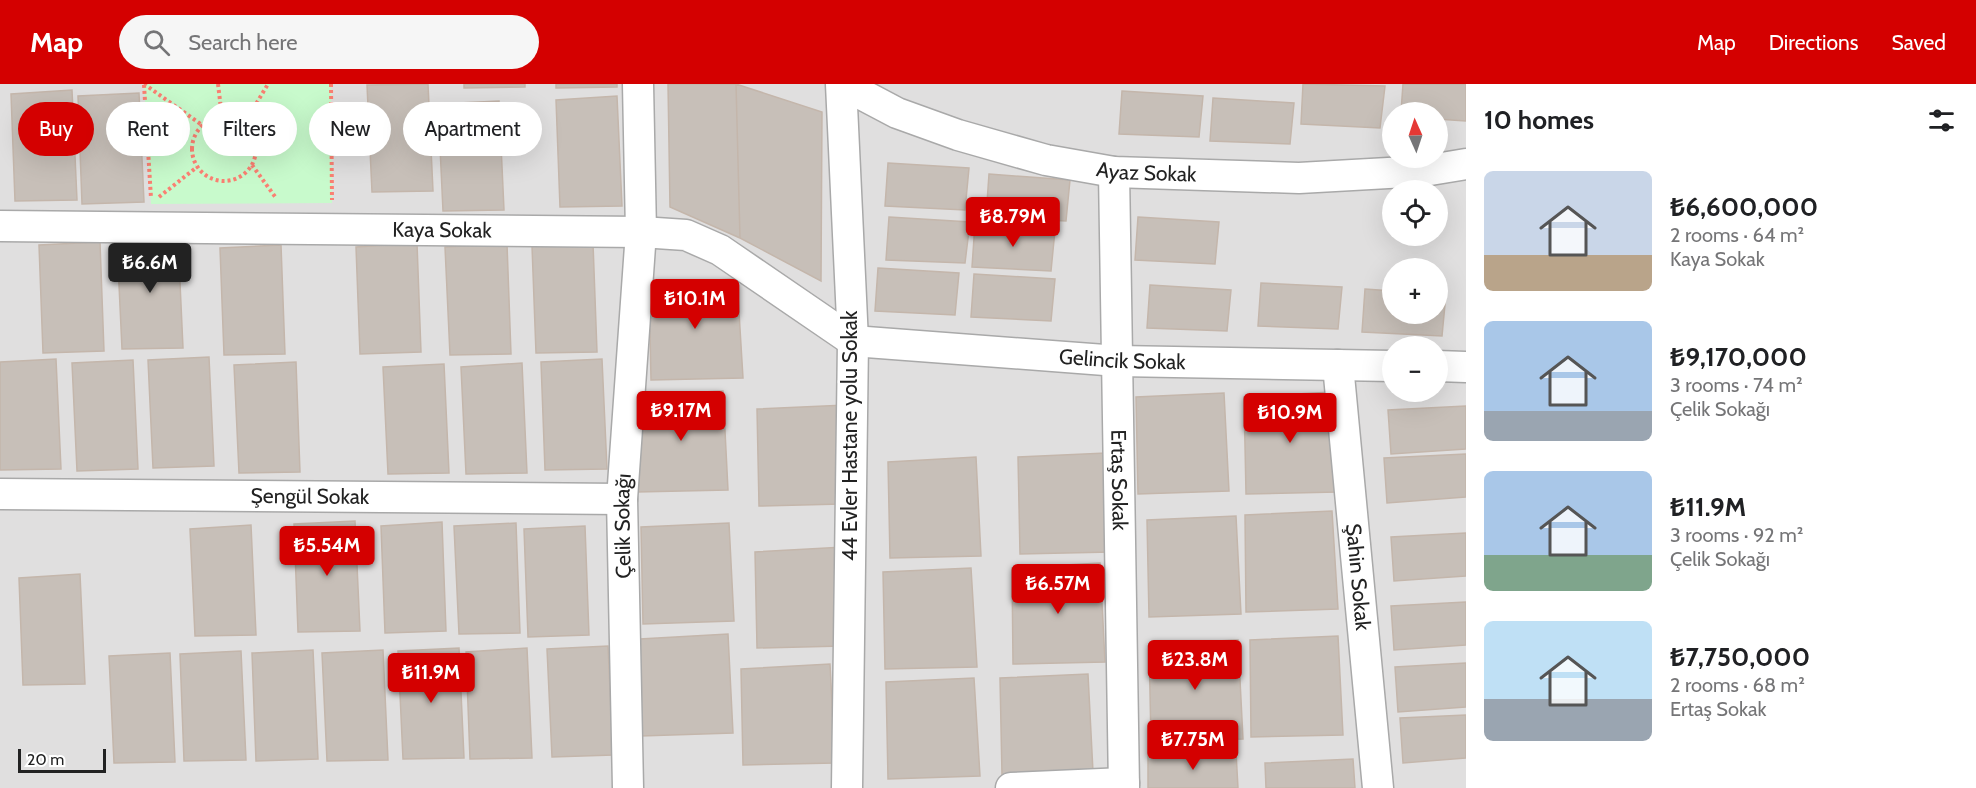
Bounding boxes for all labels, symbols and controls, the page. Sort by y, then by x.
search box [119,15,539,69]
text: Map [30,25,83,59]
icon: search [140,26,173,59]
text: Search here [188,29,297,56]
text: Map [1697,30,1736,55]
text: Directions [1769,30,1858,55]
text: Saved [1891,30,1946,55]
chip: Buy [18,102,94,156]
chip: Rent [106,102,190,156]
chip: Filters [202,102,297,156]
chip: New [309,102,391,156]
chip: Apartment [403,102,542,156]
north arrow [1382,102,1448,168]
map controls [1382,102,1448,402]
text: 10 homes [1484,104,1594,136]
icon: filters [1925,104,1958,137]
street label: Ayaz Sokak [1095,156,1197,187]
button: locate [1382,180,1448,246]
text: ₺6,600,000 [1670,191,1818,223]
icon: home [1532,195,1604,267]
pin: ₺8.79M [964,197,1062,248]
text: ₺8.79M [980,204,1046,228]
street label: Kaya Sokak [392,217,492,243]
text: 2 rooms · 64 m² [1670,223,1804,247]
pin: ₺6.6M [108,243,192,294]
text: Kaya Sokak [1670,247,1765,271]
text: ₺6.6M [122,250,178,274]
button: + [1382,258,1448,324]
pin: ₺10.1M [646,279,744,330]
text: ₺10.1M [664,286,726,310]
street label: 44 Evler Hastane yolu Sokak [837,310,862,561]
button: − [1382,336,1448,402]
text: ₺9,170,000 [1670,341,1807,373]
street label: Gelincik Sokak [1058,344,1186,374]
icon: home [1532,345,1604,417]
text: 3 rooms · 74 m² [1670,373,1803,397]
pin: ₺9.17M [632,391,730,442]
pin: ₺10.9M [1241,393,1339,444]
text: Çelik Sokağı [1670,397,1770,421]
text: ₺9.17M [651,398,711,422]
text: ₺10.9M [1257,400,1323,424]
street label: Ertaş Sokak [1106,429,1133,531]
street label: Çelik Sokağı [609,473,636,579]
street label: Şengül Sokak [251,483,370,509]
text: ₺11.9M [1670,491,1746,523]
icon: home [1532,495,1604,567]
street label: Şahin Sokak [1341,522,1376,632]
text: 3 rooms · 92 m² [1670,523,1803,547]
pin: ₺5.54M [278,526,376,577]
text: ₺5.54M [294,533,360,557]
text: Çelik Sokağı [1670,547,1770,571]
pin: ₺6.57M [1009,564,1107,615]
text: ₺6.57M [1026,571,1090,595]
pin: ₺23.8M [1146,640,1244,691]
text: ₺7,750,000 [1670,641,1810,673]
icon: home [1532,645,1604,717]
text: ₺23.8M [1162,647,1228,671]
pin: ₺11.9M [382,653,480,704]
text: ₺11.9M [402,660,460,684]
text: 2 rooms · 68 m² [1670,673,1805,697]
text: Ertaş Sokak [1670,697,1766,721]
pin: ₺7.75M [1144,720,1242,771]
text: ₺7.75M [1161,727,1225,751]
scale bar [18,746,106,774]
text: 20 m [27,750,64,769]

